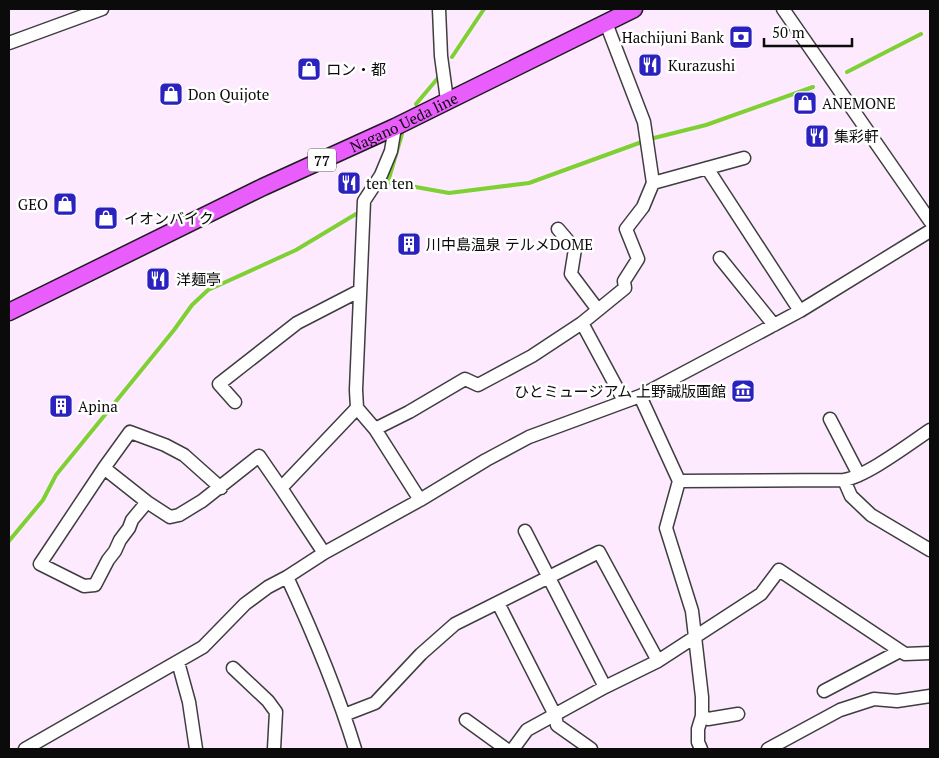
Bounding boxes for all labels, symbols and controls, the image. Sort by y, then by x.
scale bar [764,15,852,47]
text: 50 m [772,22,805,42]
bank icon: Hachijuni Bank [728,24,754,50]
place label: Hachijuni Bank [622,27,724,47]
restaurant icon: Kurazushi [637,52,663,78]
place label: Kurazushi [668,55,735,75]
shop icon: ロン・都 [296,56,322,82]
place label: ロン・都 [326,59,386,79]
shop icon: Don Quijote [158,81,184,107]
place label: Don Quijote [188,84,269,104]
street label: Nagano Ueda line [346,88,461,156]
shop icon: ANEMONE [792,90,818,116]
place label: ANEMONE [822,93,896,113]
restaurant icon: 集彩軒 [804,123,830,149]
place label: 集彩軒 [834,126,879,146]
road number: 77 [308,148,336,172]
restaurant icon: ten ten [336,170,362,196]
place label: ten ten [366,173,414,193]
shop icon: GEO [52,191,78,217]
place label: GEO [18,194,48,214]
shop icon: イオンバイク [93,205,119,231]
place label: イオンバイク [124,208,214,228]
building icon: 川中島温泉 テルメDOME [396,231,422,257]
place label: 川中島温泉 テルメDOME [426,234,593,254]
restaurant icon: 洋麺亭 [145,266,171,292]
place label: 洋麺亭 [176,269,221,289]
museum icon: ひとミュージアム 上野誠版画館 [730,378,756,404]
place label: ひとミュージアム 上野誠版画館 [514,381,726,401]
building icon: Apina [48,393,74,419]
place label: Apina [78,396,118,416]

